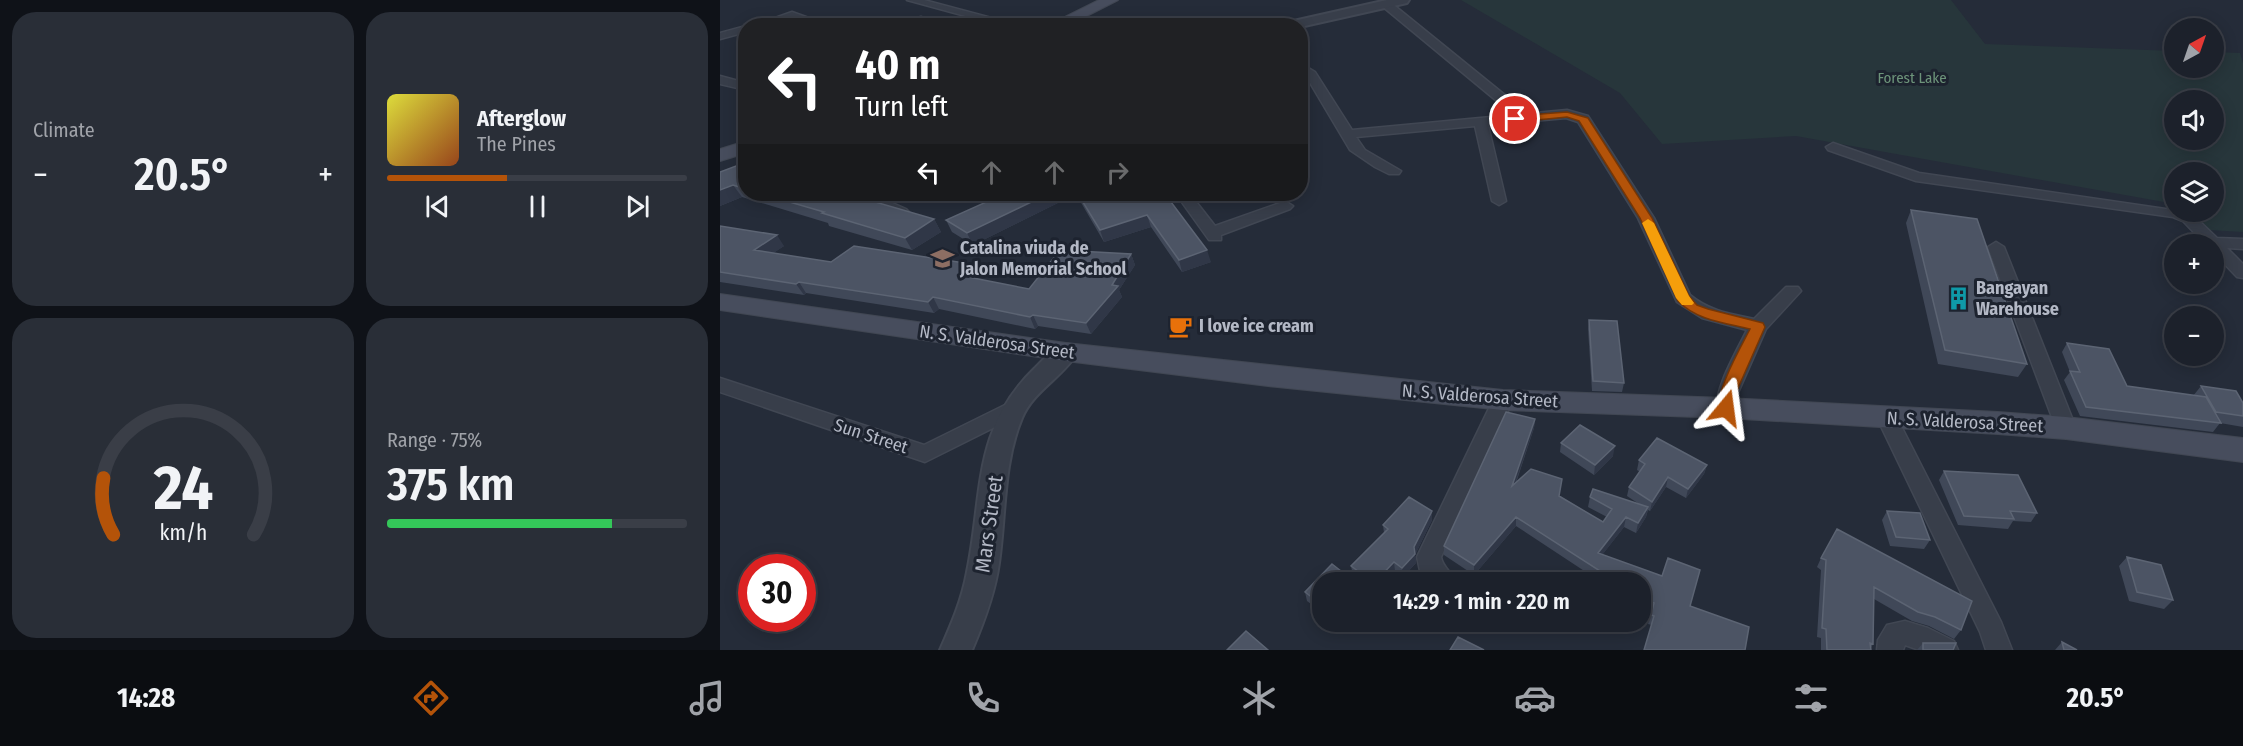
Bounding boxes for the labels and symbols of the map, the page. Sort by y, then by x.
north arrow [2164,18,2224,78]
park label: Forest Lake [1877,69,1947,87]
pin [1489,93,1540,144]
place label: Catalina viuda de Jalon Memorial School [959,237,1127,280]
school or university icon: Catalina viuda de Jalon Memorial School [929,245,955,271]
place label: Bangayan Warehouse [1976,277,2059,320]
building icon: Bangayan Warehouse [1945,285,1971,311]
cafe icon: I love ice cream [1168,313,1194,339]
place label: I love ice cream [1199,315,1314,337]
street label: N. S. Valderosa Street [918,320,1076,364]
position arrow [1694,376,1758,440]
street label: N. S. Valderosa Street [1401,380,1559,412]
street label: N. S. Valderosa Street [1886,407,2044,437]
street label: Sun Street [831,414,911,458]
street label: Mars Street [969,474,1009,574]
speed limit sign: 30 [738,554,816,632]

